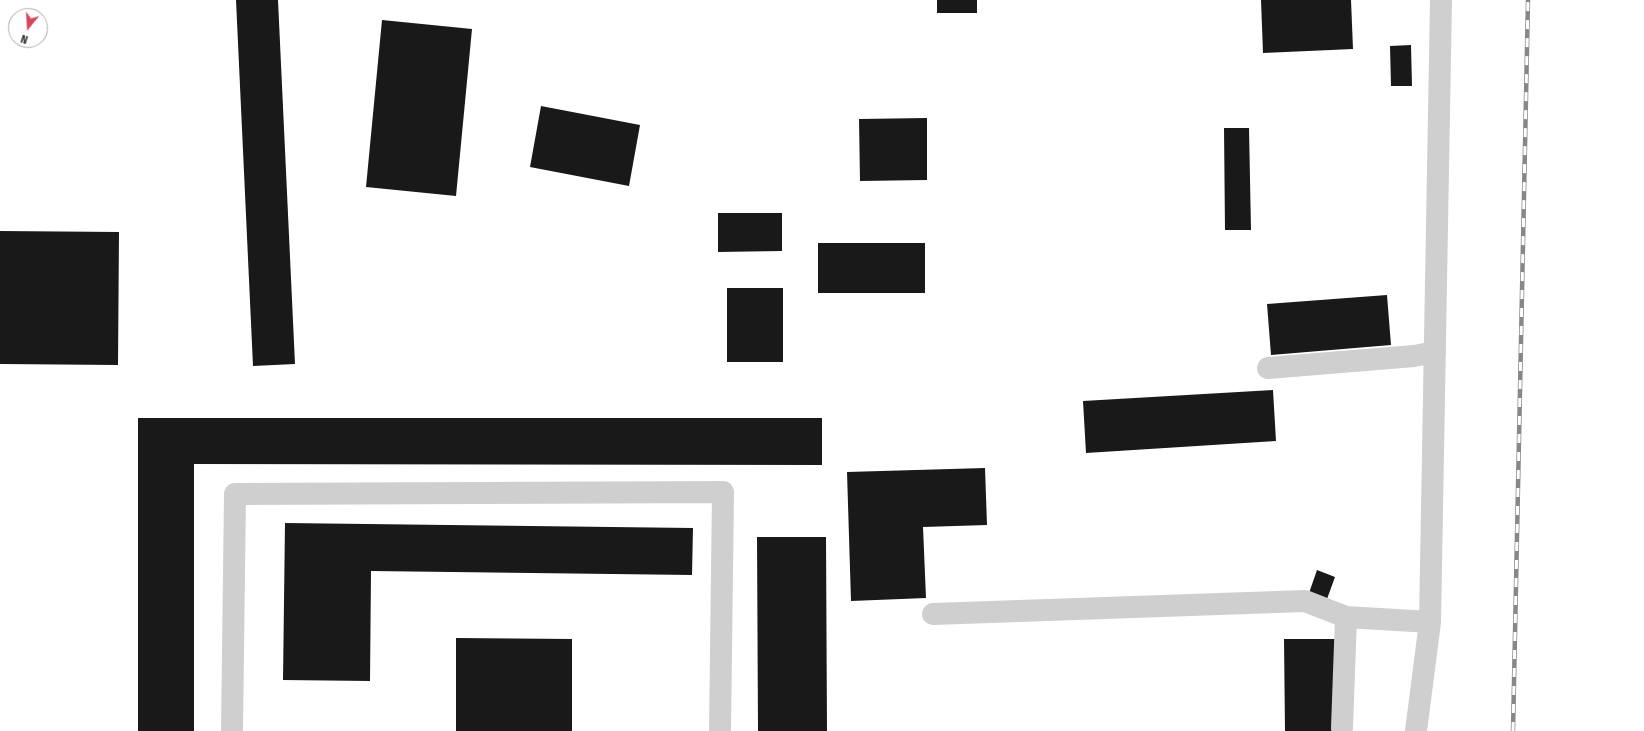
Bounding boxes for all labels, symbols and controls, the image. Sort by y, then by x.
north arrow [8,8,48,48]
text: N [19,32,30,46]

